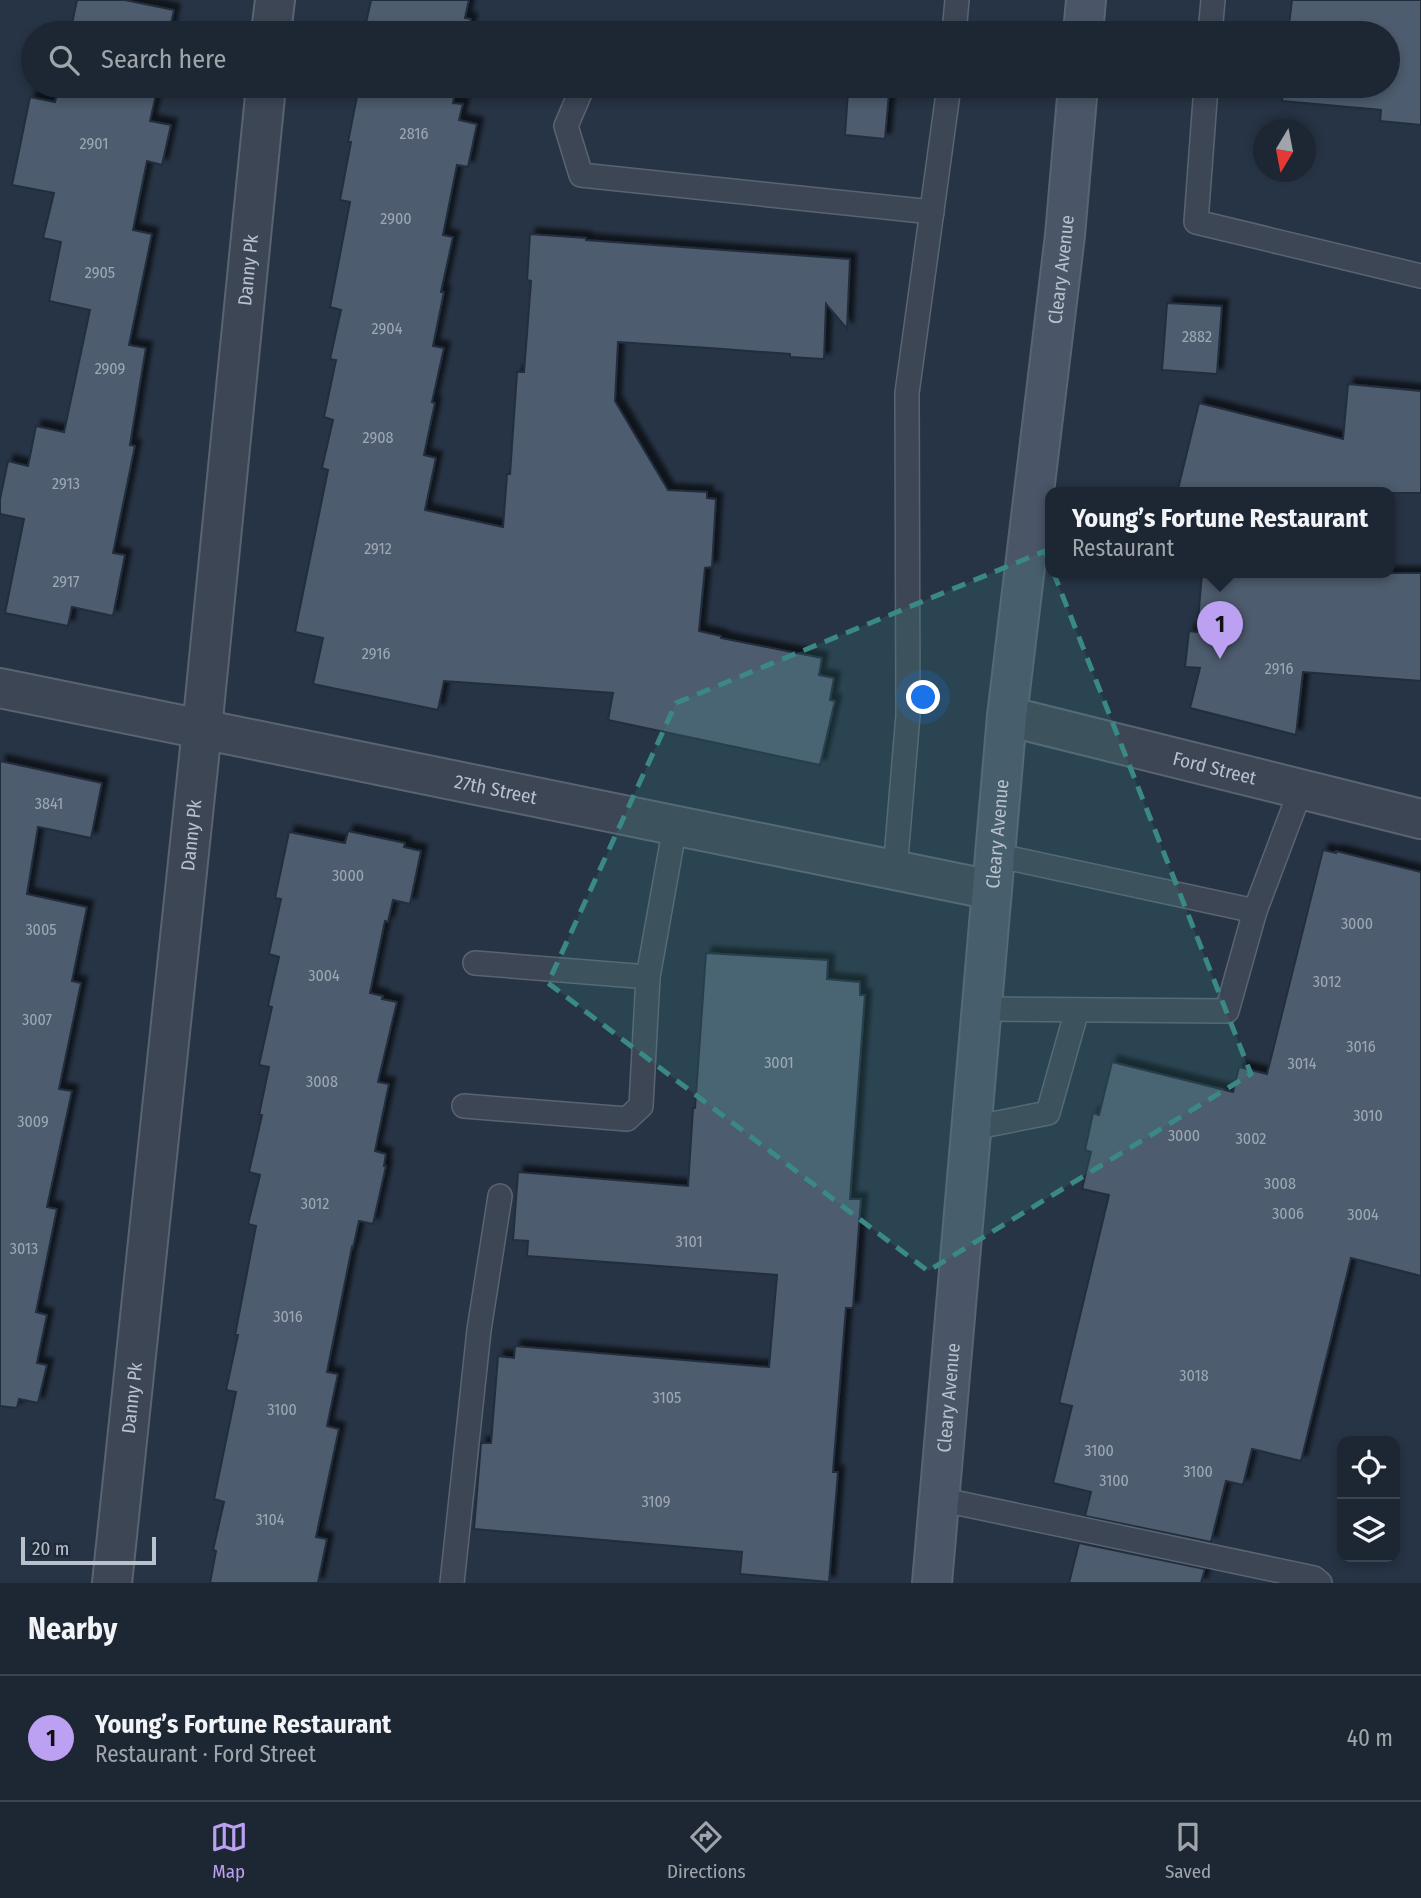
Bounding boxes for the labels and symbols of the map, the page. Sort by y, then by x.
north arrow [1253,119,1316,182]
house number: 2816 [400,124,428,143]
house number: 2901 [80,134,108,153]
house number: 2900 [380,209,412,228]
street label: Cleary Avenue [1043,214,1078,325]
street label: Danny Pk [233,233,263,307]
house number: 2905 [85,263,115,282]
house number: 2904 [372,319,403,338]
house number: 2882 [1182,327,1212,346]
house number: 2909 [95,359,126,378]
house number: 2908 [362,428,394,447]
house number: 2913 [52,474,80,493]
house number: 2912 [364,539,392,558]
house number: 2917 [52,572,80,591]
pin: 1 [1197,601,1243,659]
house number: 2916 [362,644,390,663]
house number: 2916 [1265,659,1293,678]
your location [906,680,940,714]
street label: Ford Street [1171,746,1260,789]
street label: 27th Street [453,769,540,809]
street label: Cleary Avenue [981,778,1013,889]
house number: 3841 [35,794,63,813]
street label: Danny Pk [176,798,206,872]
house number: 3000 [332,866,364,885]
house number: 3000 [1341,914,1373,933]
house number: 3005 [25,920,57,939]
house number: 3004 [308,966,340,985]
house number: 3012 [1313,972,1341,991]
house number: 3007 [22,1010,53,1029]
house number: 3016 [1346,1037,1376,1056]
house number: 3001 [764,1053,794,1072]
house number: 3014 [1287,1054,1317,1073]
house number: 3008 [306,1072,338,1091]
house number: 3010 [1353,1106,1383,1125]
house number: 3009 [17,1112,49,1131]
house number: 3000 [1168,1126,1200,1145]
house number: 3002 [1236,1129,1266,1148]
house number: 3008 [1264,1174,1296,1193]
house number: 3012 [301,1194,329,1213]
house number: 3006 [1272,1204,1304,1223]
house number: 3004 [1347,1205,1379,1224]
house number: 3101 [675,1232,703,1251]
house number: 3013 [10,1239,38,1258]
house number: 3016 [273,1307,303,1326]
street label: Cleary Avenue [932,1342,964,1453]
street label: Danny Pk [116,1361,147,1435]
house number: 3018 [1179,1366,1209,1385]
house number: 3105 [653,1388,681,1407]
house number: 3100 [267,1400,297,1419]
house number: 3100 [1084,1441,1114,1460]
house number: 3100 [1183,1462,1213,1481]
house number: 3100 [1099,1471,1129,1490]
house number: 3109 [641,1492,671,1511]
house number: 3104 [255,1510,285,1529]
scale bar [21,1534,156,1566]

